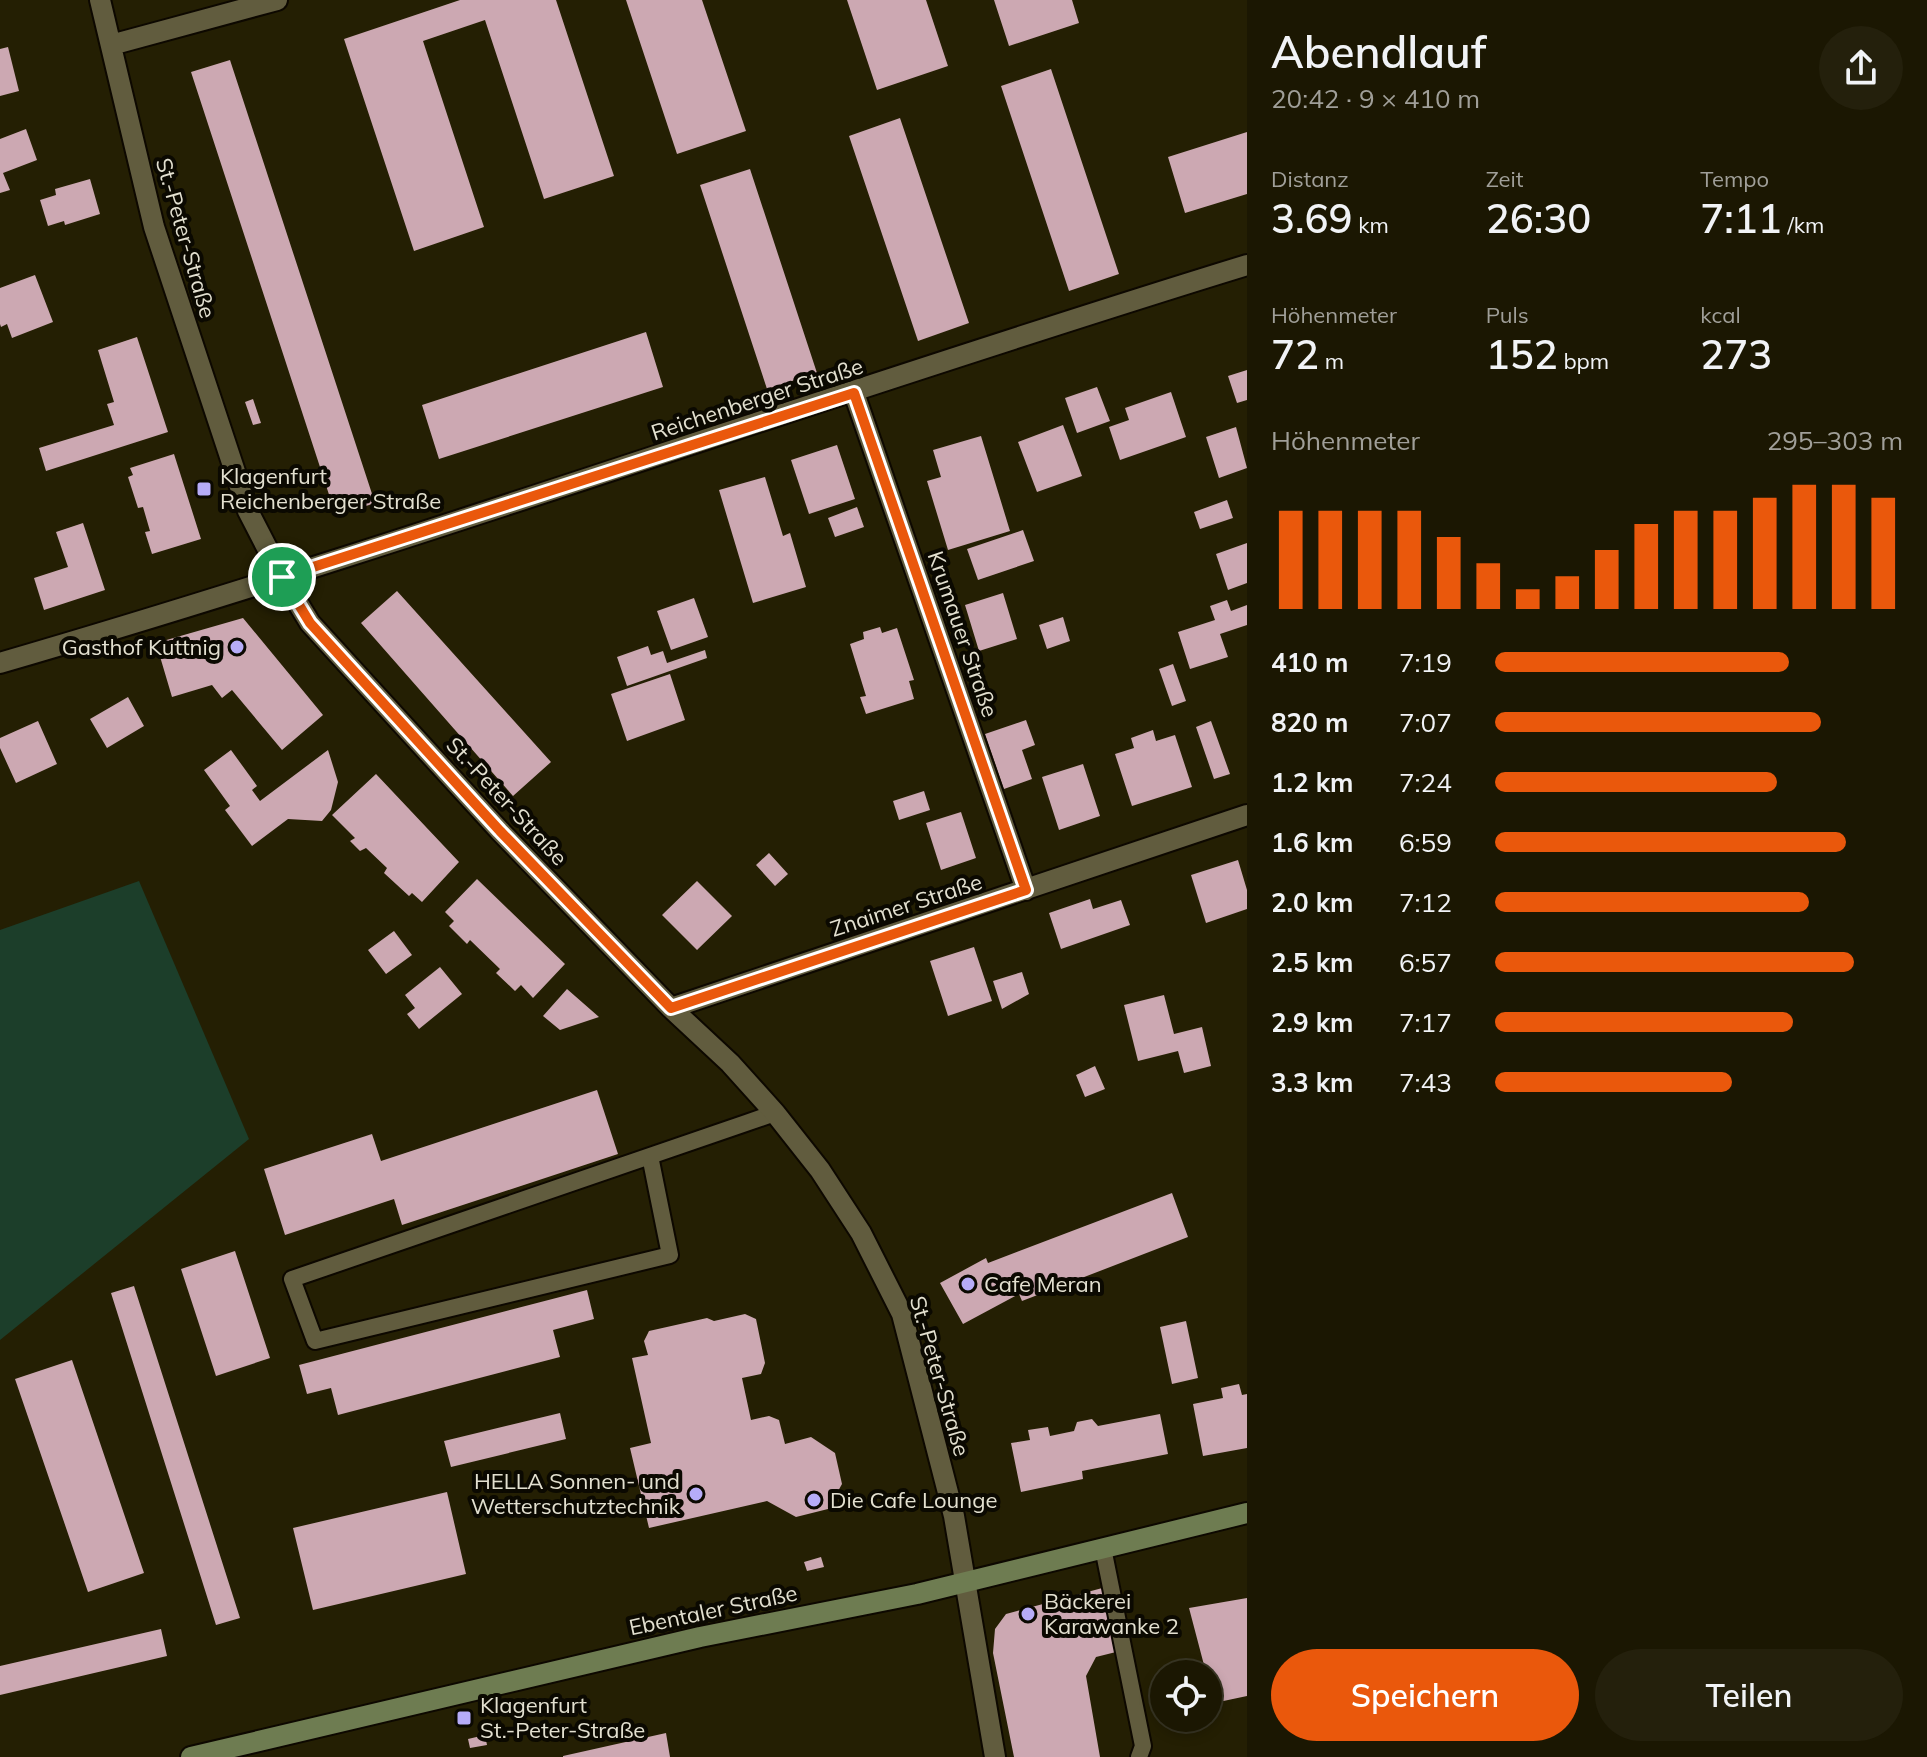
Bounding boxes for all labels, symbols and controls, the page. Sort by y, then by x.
text: Abendlauf [1271,24,1486,79]
button: share [1819,26,1903,110]
text: 20:42 · 9 × 410 m [1271,82,1480,115]
street label: St.-Peter-Straße [150,155,222,321]
text: Distanz [1271,165,1349,193]
text: Zeit [1486,165,1523,193]
text: Tempo [1700,165,1769,193]
text: 3.69 [1271,193,1352,243]
text: 26:30 [1486,193,1591,243]
text: 7:11 [1700,193,1782,243]
text: km [1352,211,1389,239]
text: /km [1782,211,1824,239]
text: Höhenmeter [1271,301,1397,329]
text: Puls [1486,301,1529,329]
text: kcal [1700,301,1741,329]
text: 72 [1271,329,1319,379]
text: 152 [1486,329,1558,379]
text: 273 [1700,329,1772,379]
text: m [1319,347,1344,375]
text: bpm [1558,347,1609,375]
street label: Reichenberger Straße [648,352,866,446]
text: Höhenmeter [1271,424,1420,457]
text: 295–303 m [1767,424,1903,457]
place label: Klagenfurt Reichenberger Straße [220,462,441,515]
marker: Klagenfurt Reichenberger Straße [195,480,213,498]
pin [248,543,316,611]
street label: Krumauer Straße [921,547,1005,721]
icon: arrive [260,555,304,599]
place label: Gasthof Kuttnig [62,633,221,661]
marker: Gasthof Kuttnig [228,638,246,656]
text: 410 m [1271,646,1348,679]
text: 7:19 [1399,646,1452,679]
text: 820 m [1271,706,1348,739]
text: 7:07 [1399,706,1452,739]
street label: St.-Peter-Straße [440,731,574,871]
text: 1.2 km [1271,766,1354,799]
text: 7:24 [1399,766,1452,799]
text: 1.6 km [1271,826,1354,859]
text: 6:59 [1399,826,1452,859]
street label: Znaimer Straße [827,867,985,943]
text: 2.0 km [1271,886,1354,919]
text: 7:12 [1399,886,1452,919]
text: 2.5 km [1271,946,1354,979]
text: 6:57 [1399,946,1452,979]
text: 2.9 km [1271,1006,1354,1039]
text: 7:17 [1399,1006,1452,1039]
text: 3.3 km [1271,1066,1354,1099]
text: 7:43 [1399,1066,1452,1099]
place label: Cafe Meran [984,1270,1102,1298]
marker: Cafe Meran [959,1275,977,1293]
street label: St.-Peter-Straße [904,1293,976,1459]
place label: HELLA Sonnen- und Wetterschutztechnik [471,1467,681,1520]
marker: HELLA Sonnen- und Wetterschutztechnik [687,1485,705,1503]
place label: Die Cafe Lounge [830,1486,997,1514]
marker: Die Cafe Lounge [805,1491,823,1509]
street label: Ebentaler Straße [626,1579,800,1641]
place label: Bäckerei Karawanke 2 [1044,1587,1179,1640]
marker: Bäckerei Karawanke 2 [1019,1605,1037,1623]
button: Speichern [1271,1649,1579,1741]
button: Teilen [1595,1649,1903,1741]
map controls [1150,1660,1222,1732]
button: locate [1150,1660,1222,1732]
place label: Klagenfurt St.-Peter-Straße [480,1691,645,1744]
marker: Klagenfurt St.-Peter-Straße [455,1709,473,1727]

